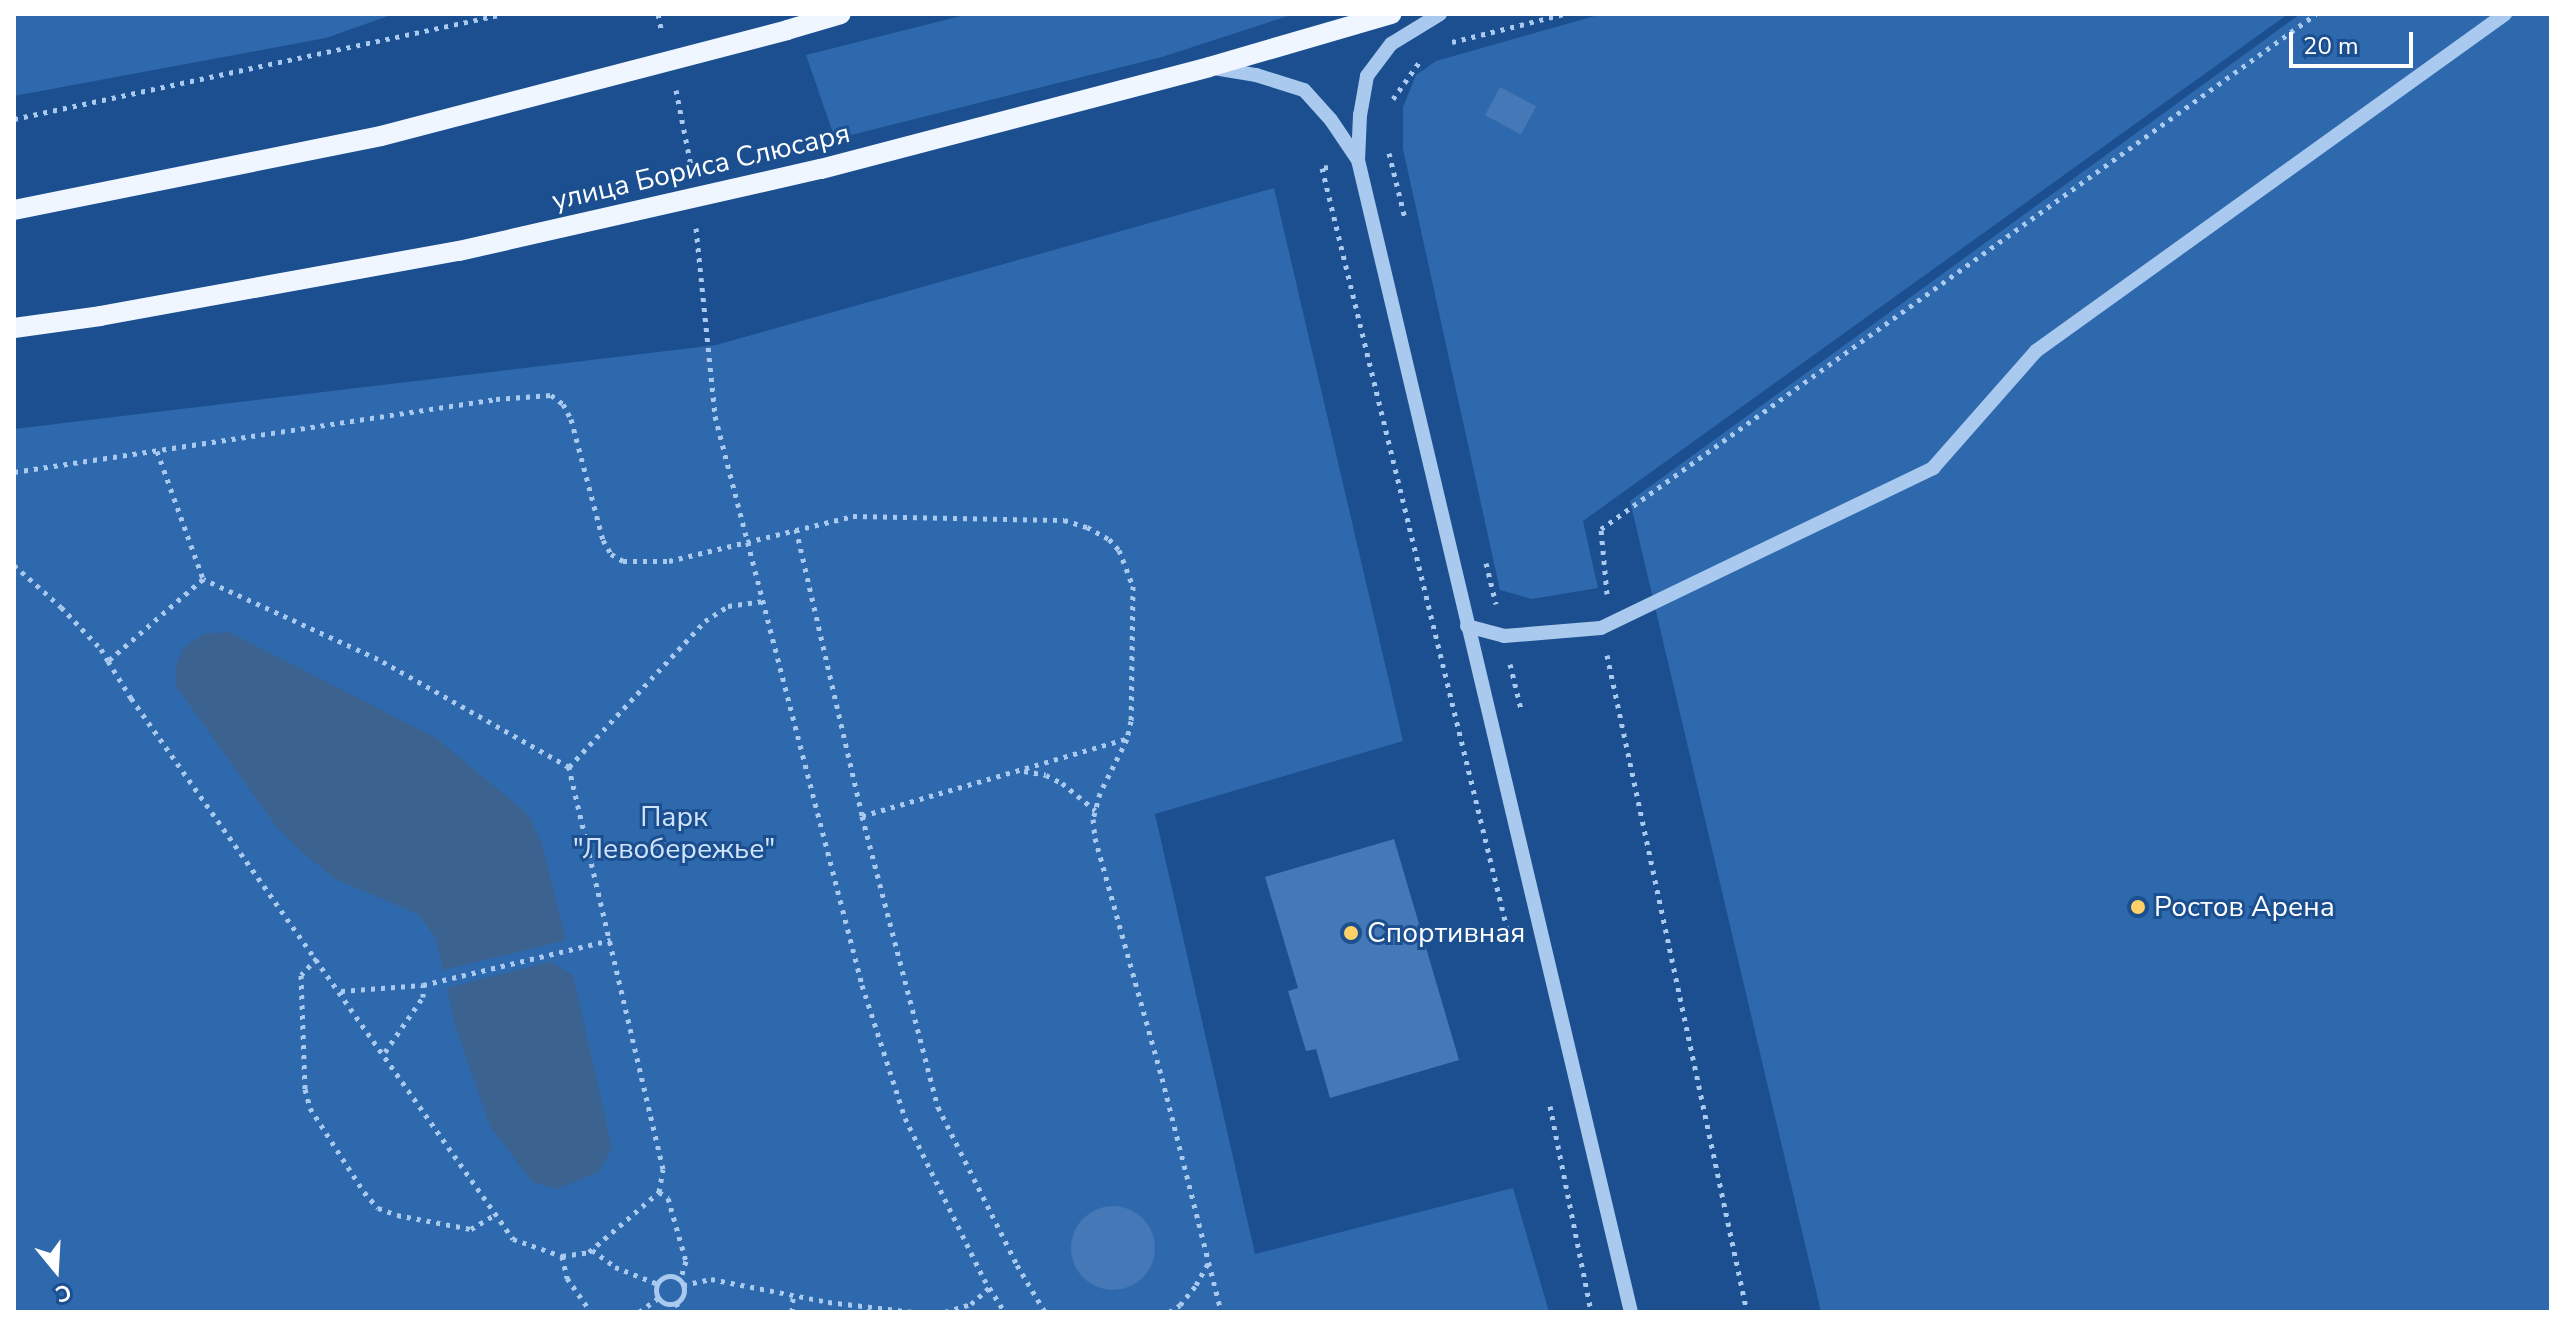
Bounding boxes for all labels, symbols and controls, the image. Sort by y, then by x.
scale bar [2293,16,2417,66]
text: 20 m [2303,30,2359,62]
street label: улица Бориса Слюсаря [549,116,853,218]
park label: Парк "Левобережье" [573,800,775,866]
place label: Ростов Арена [2154,890,2335,924]
marker: Ростов Арена [2129,898,2147,916]
place label: Спортивная [1367,916,1525,950]
marker: Спортивная [1342,924,1360,942]
north arrow [16,1230,96,1310]
text: С [52,1276,75,1309]

